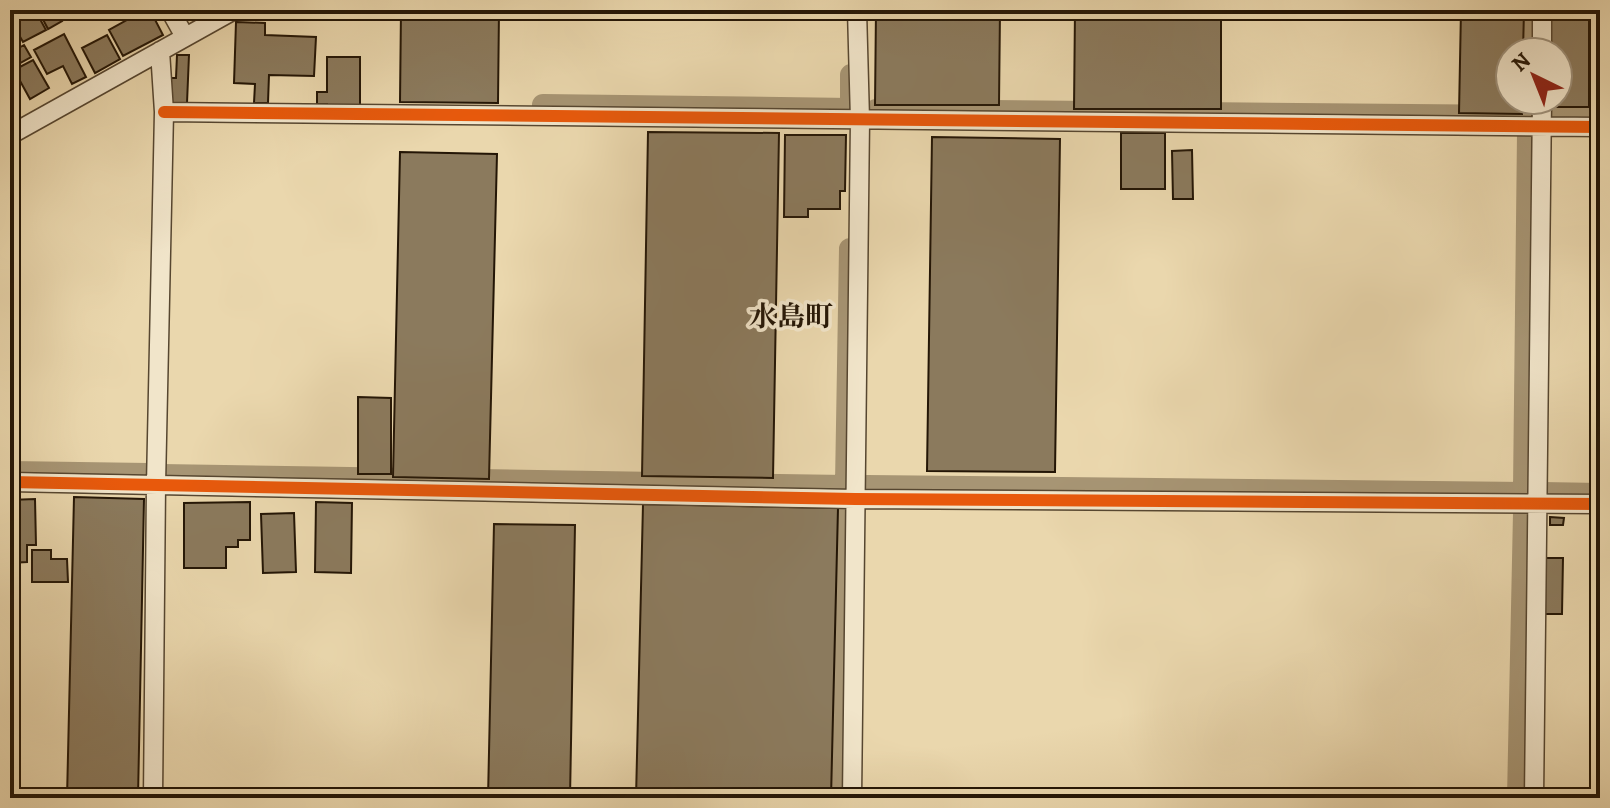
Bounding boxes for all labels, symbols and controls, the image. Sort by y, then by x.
north arrow [1494,36,1574,116]
text: N [1505,46,1537,79]
district label: 水島町 [749,298,833,336]

